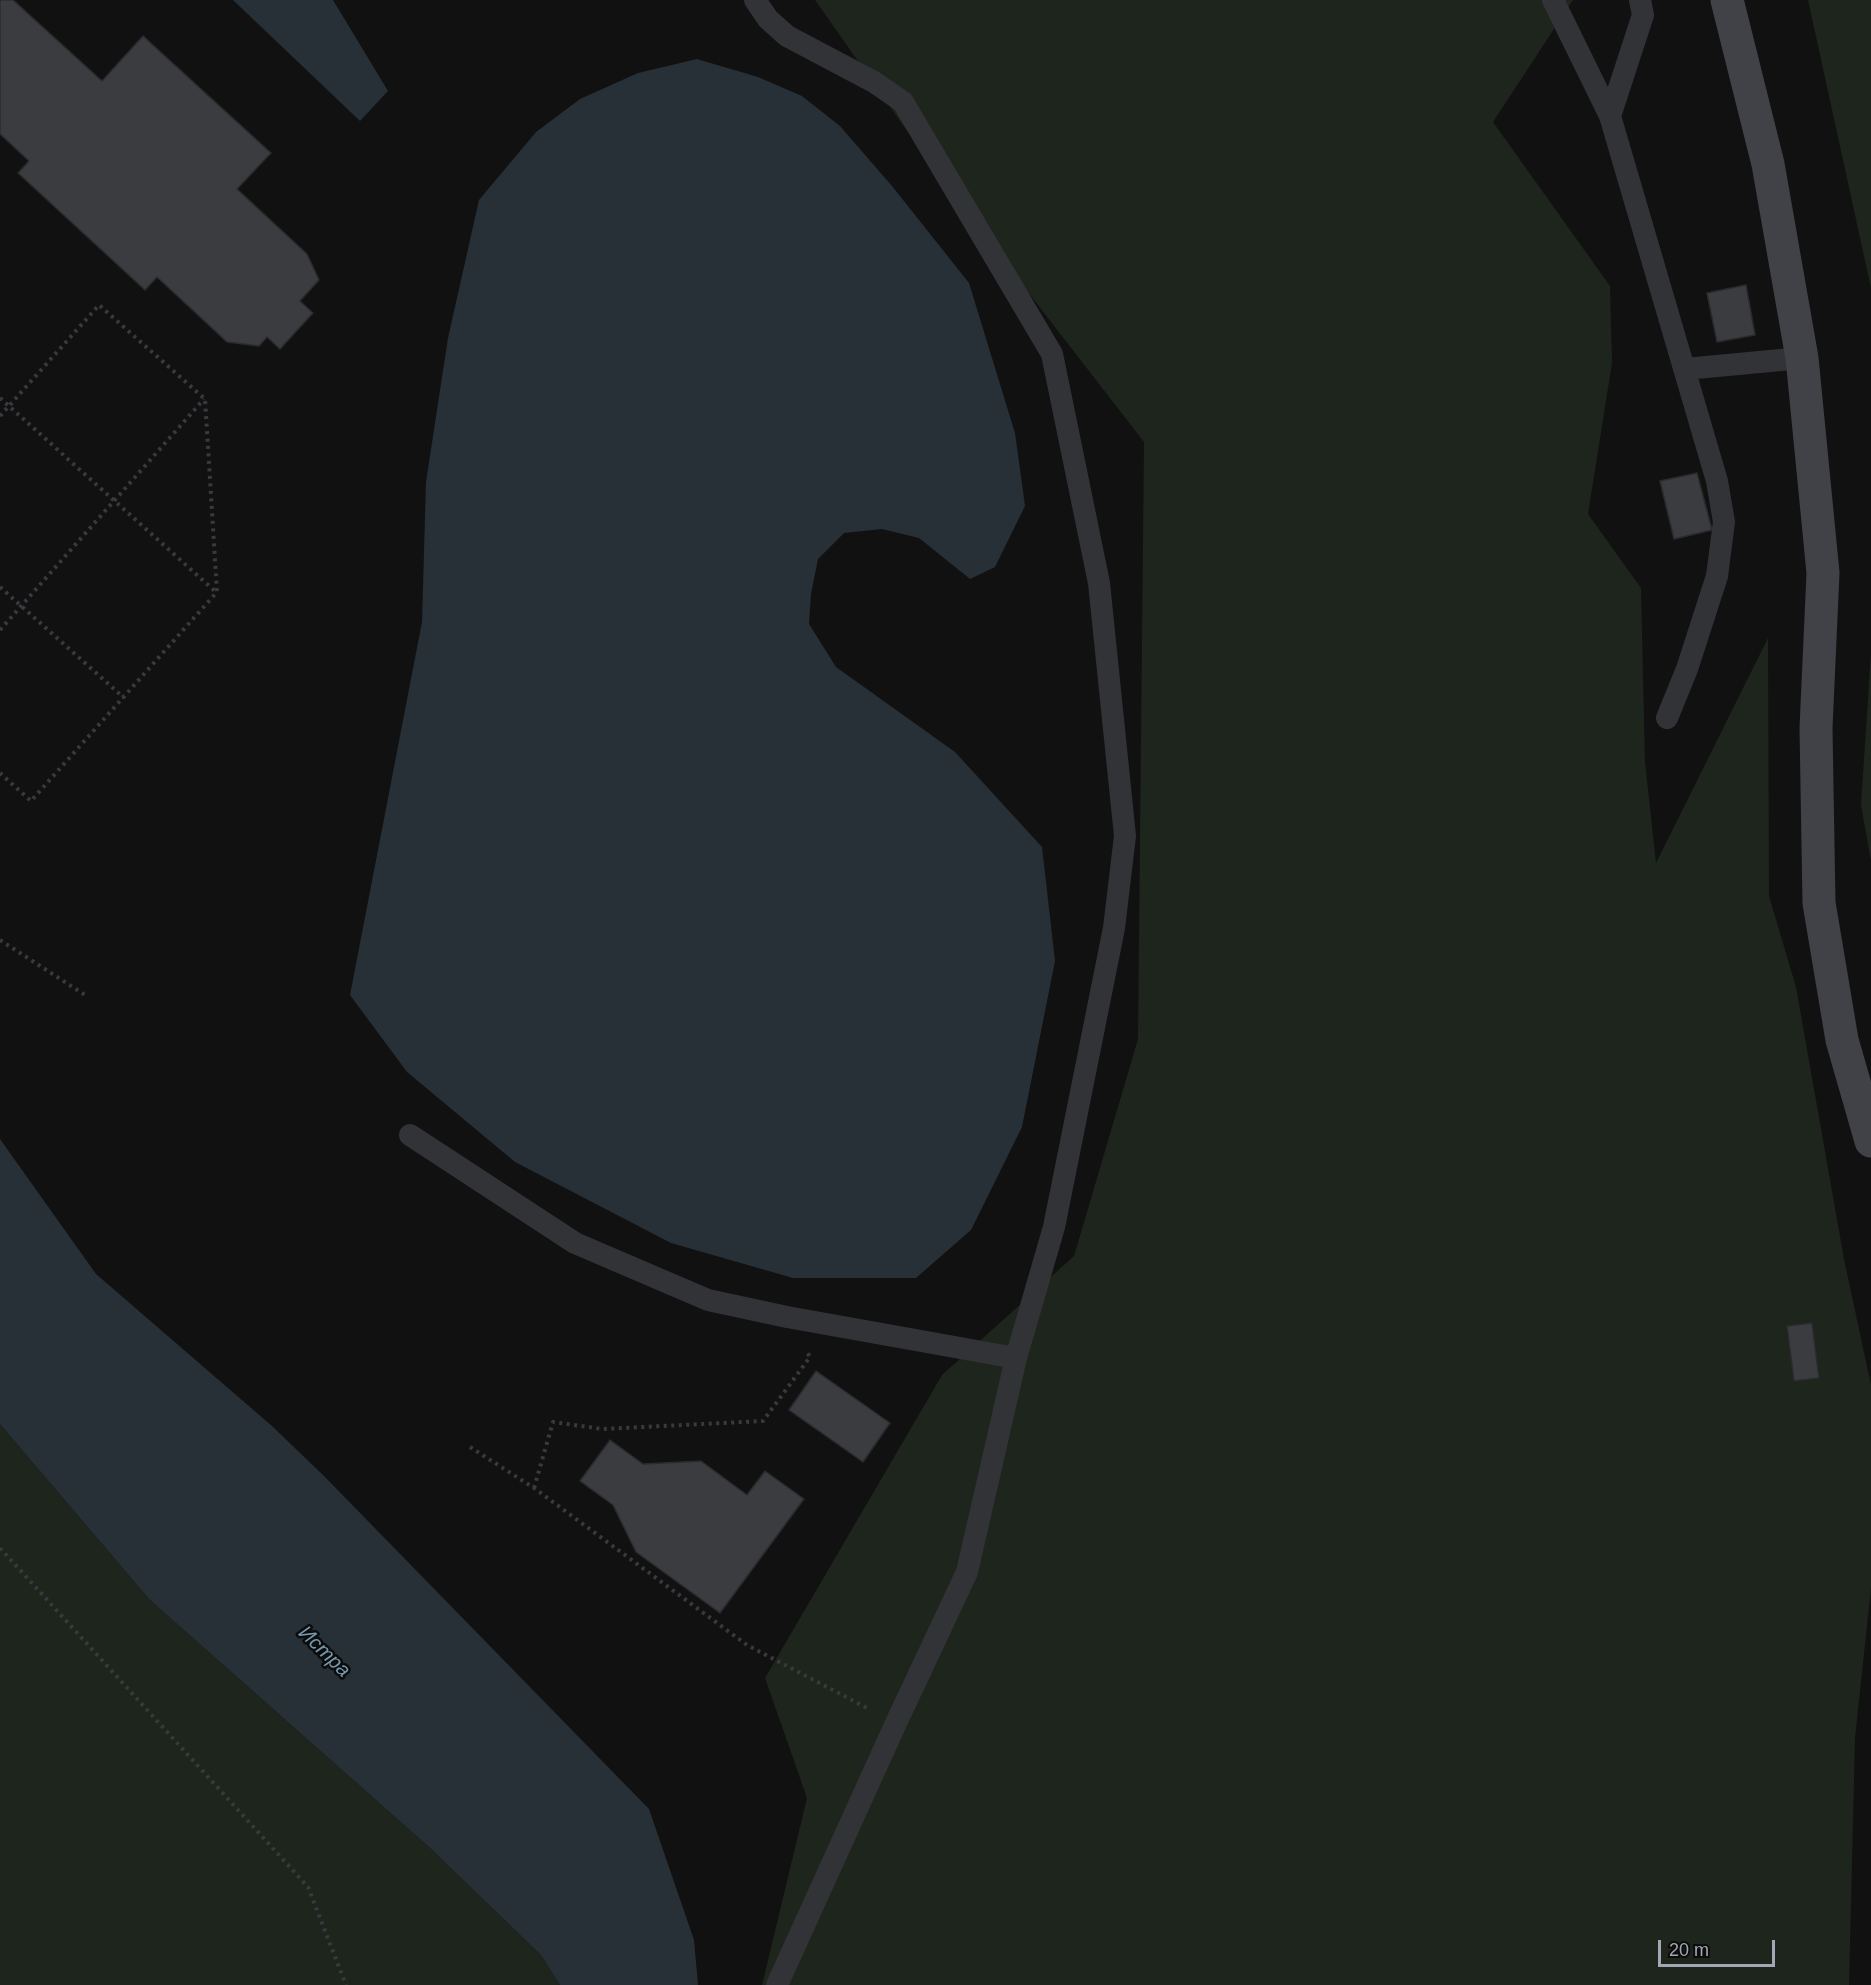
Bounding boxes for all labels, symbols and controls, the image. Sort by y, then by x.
water label: Истра [293,1621,355,1683]
scale bar [1661,1928,1778,1966]
text: 20 m [1669,1940,1709,1960]

